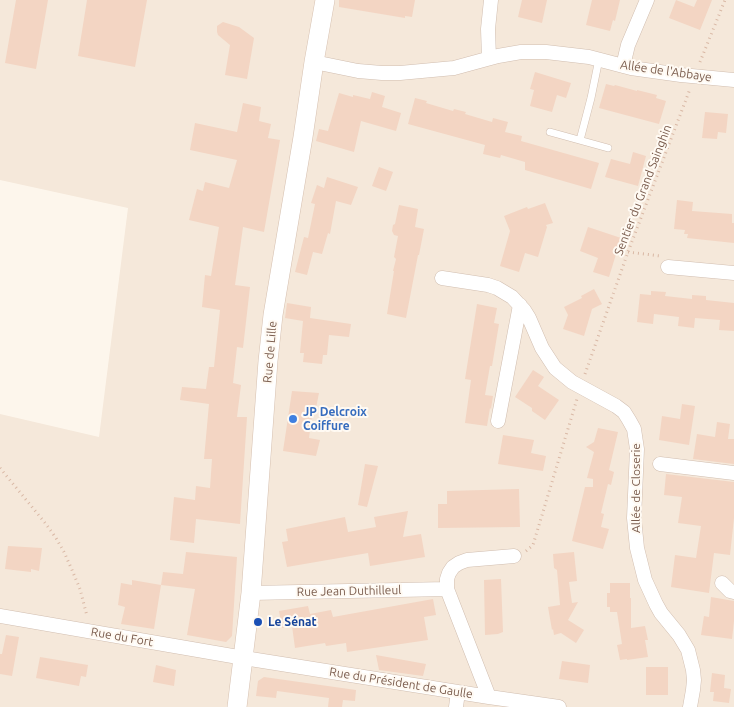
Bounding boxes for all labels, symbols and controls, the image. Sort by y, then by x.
street label: Allée de l'Abbaye [619,57,713,85]
street label: Sentier du Grand Sainghin [611,123,675,257]
street label: Rue de Lille [260,320,280,384]
place label: JP Delcroix Coiffure [303,405,367,433]
marker: JP Delcroix Coiffure [287,413,299,425]
street label: Allée de Closerie [629,443,643,533]
street label: Rue Jean Duthilleul [297,583,401,599]
place label: Le Sénat [268,615,317,629]
marker: Le Sénat [252,616,264,628]
street label: Rue du Fort [90,624,154,650]
street label: Rue du Président de Gaulle [328,665,474,701]

